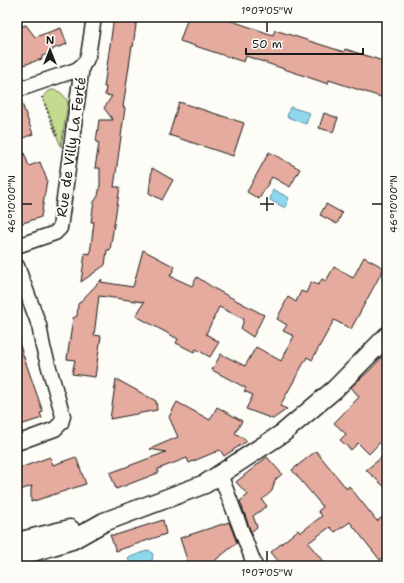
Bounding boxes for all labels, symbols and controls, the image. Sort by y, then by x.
text: 1°07'05"W [241,4,293,17]
north arrow [30,30,70,70]
scale bar [246,30,363,56]
text: N [46,33,55,48]
text: 50 m [252,36,282,52]
street label: Rue de Villy La Ferté [52,76,90,218]
text: 46°10'00"N [5,175,18,233]
text: 46°10'00"N [387,175,400,233]
text: 1°07'05"W [241,566,293,579]

